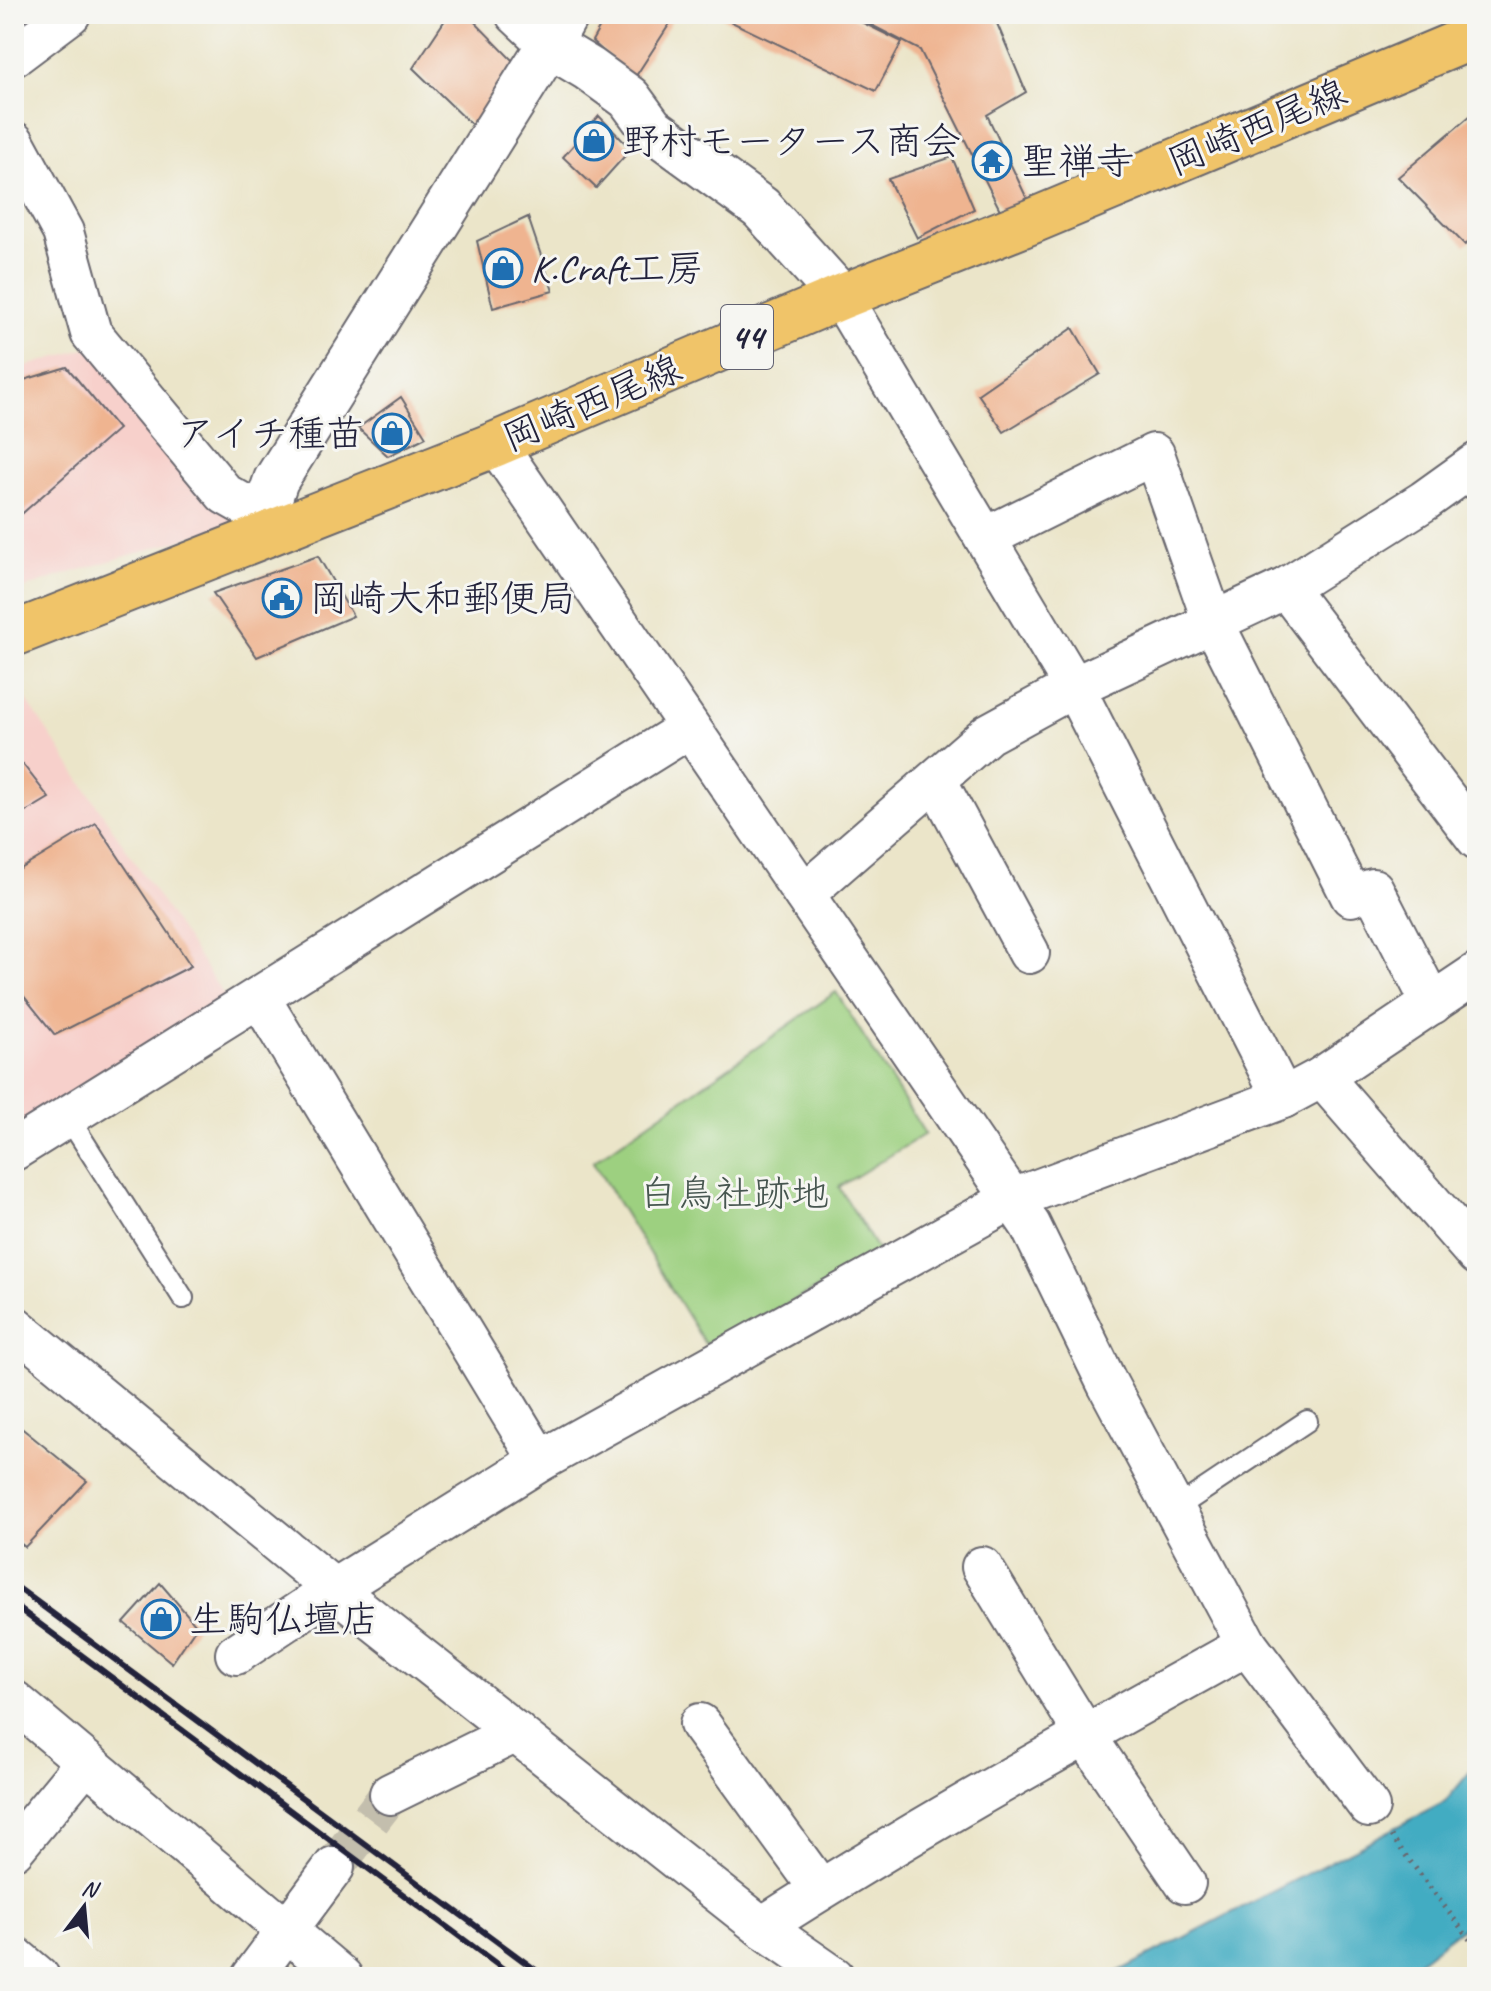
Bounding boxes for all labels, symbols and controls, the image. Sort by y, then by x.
street label: 岡崎西尾線 [1160,68,1354,186]
place label: 野村モータース商会 [622,118,961,165]
shop icon: 野村モータース商会 [573,120,615,162]
place label: 聖禅寺 [1020,138,1134,185]
temple icon: 聖禅寺 [971,140,1013,182]
place label: K.Craft工房 [531,245,704,292]
shop icon: K.Craft工房 [482,247,524,289]
road number: 44 [721,305,773,369]
street label: 岡崎西尾線 [495,344,689,462]
place label: アイチ種苗 [176,410,364,457]
shop icon: アイチ種苗 [371,412,413,454]
place label: 岡崎大和郵便局 [310,575,576,622]
public building icon: 岡崎大和郵便局 [261,577,303,619]
park label: 白鳥社跡地 [639,1170,829,1217]
place label: 生駒仏壇店 [189,1596,379,1643]
shop icon: 生駒仏壇店 [140,1598,182,1640]
north arrow [44,1867,124,1947]
text: N [79,1873,103,1905]

